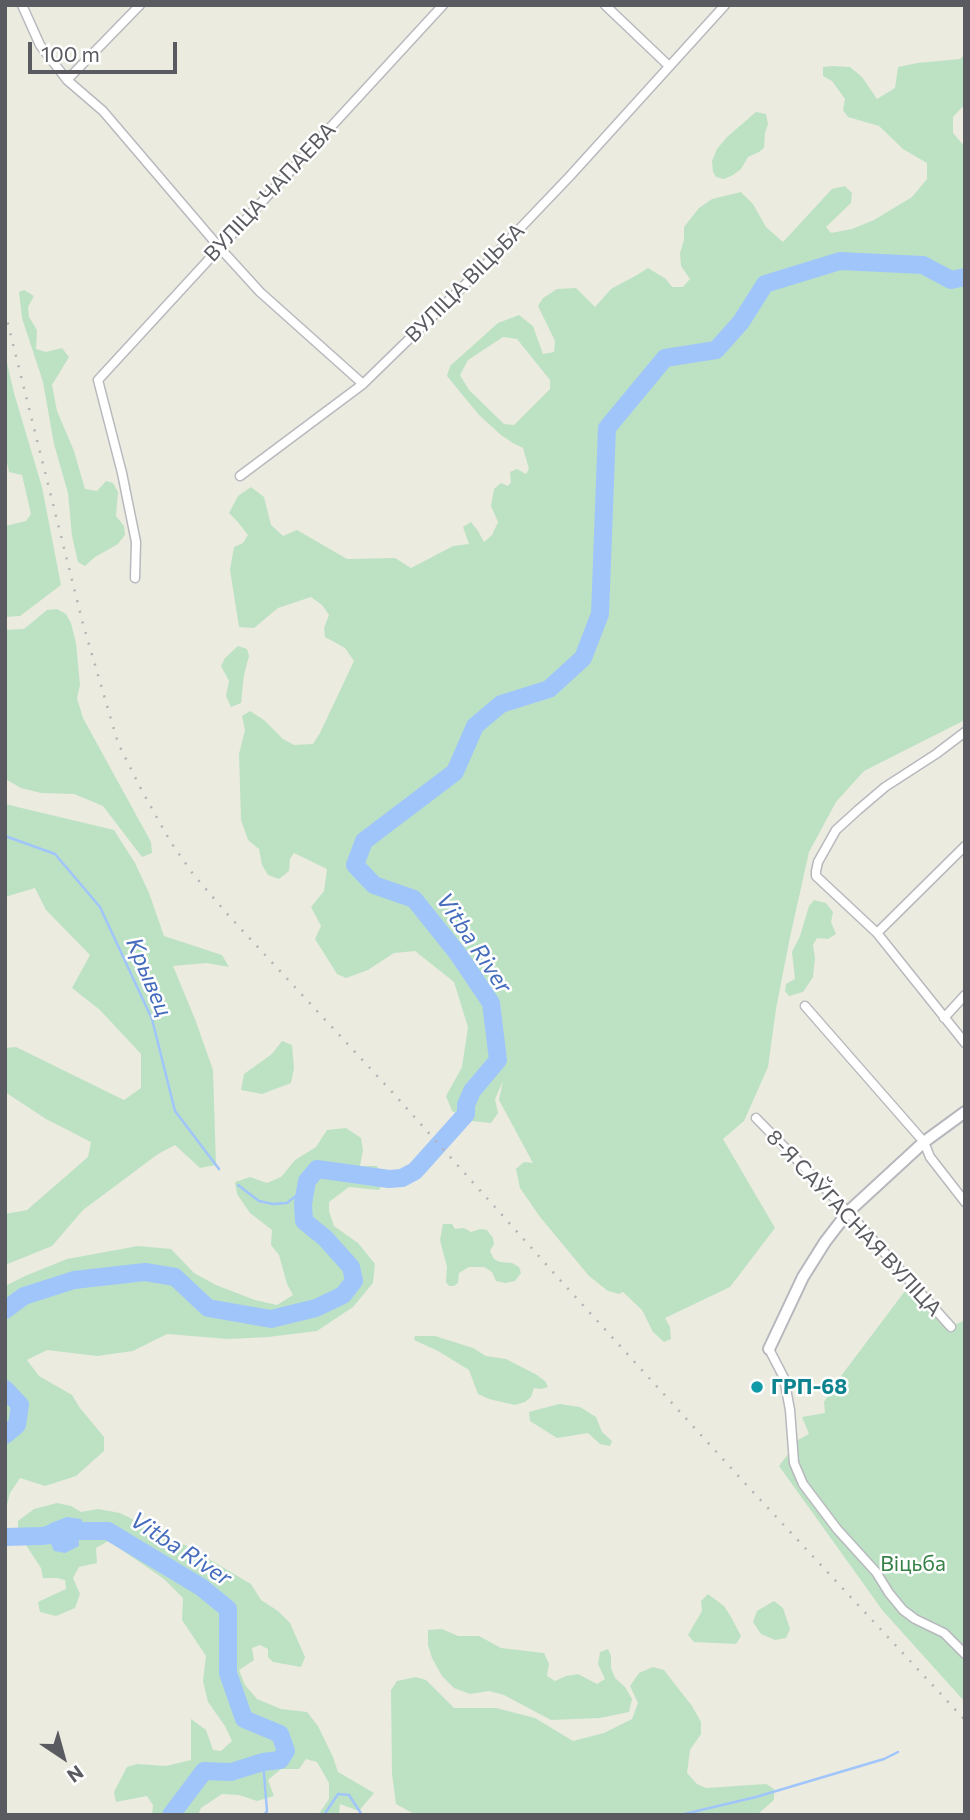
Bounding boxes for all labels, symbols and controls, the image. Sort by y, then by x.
scale bar [32,28,180,72]
text: 100 m [41,41,100,66]
street label: ВУЛІЦА ЧАПАЕВА [199,117,341,267]
street label: ВУЛІЦА ВІЦЬБА [400,218,530,348]
water label: Vitba River [430,887,518,999]
water label: Крывец [120,933,178,1021]
street label: 8-Я САЎГАСНАЯ ВУЛІЦА [761,1125,947,1321]
place label: ГРП-68 [771,1374,847,1400]
marker: ГРП-68 [749,1379,765,1395]
water label: Vitba River [125,1506,237,1592]
park label: Віцьба [880,1551,946,1577]
north arrow [28,1722,98,1792]
text: N [63,1761,88,1788]

